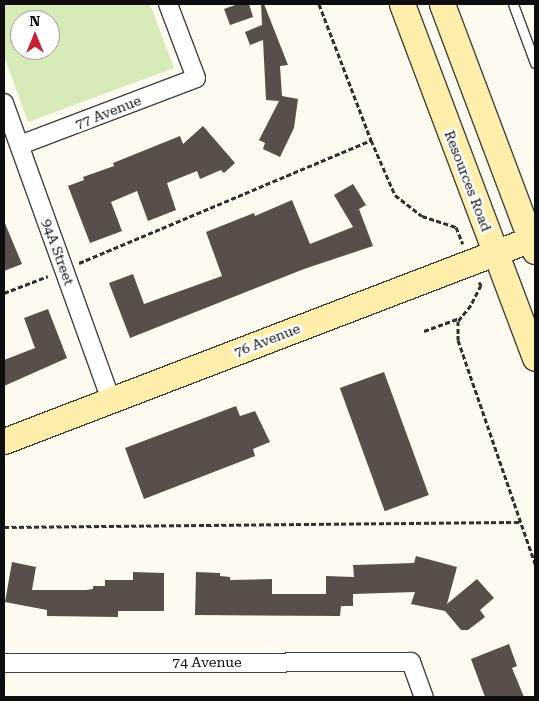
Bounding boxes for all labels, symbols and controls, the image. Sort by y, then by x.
north arrow [10,10,60,60]
text: N [30,13,40,29]
street label: 77 Avenue [73,92,143,132]
street label: Resources Road [441,128,495,234]
street label: 94A Street [38,217,78,287]
street label: 76 Avenue [232,320,302,360]
street label: 74 Avenue [172,654,242,670]

